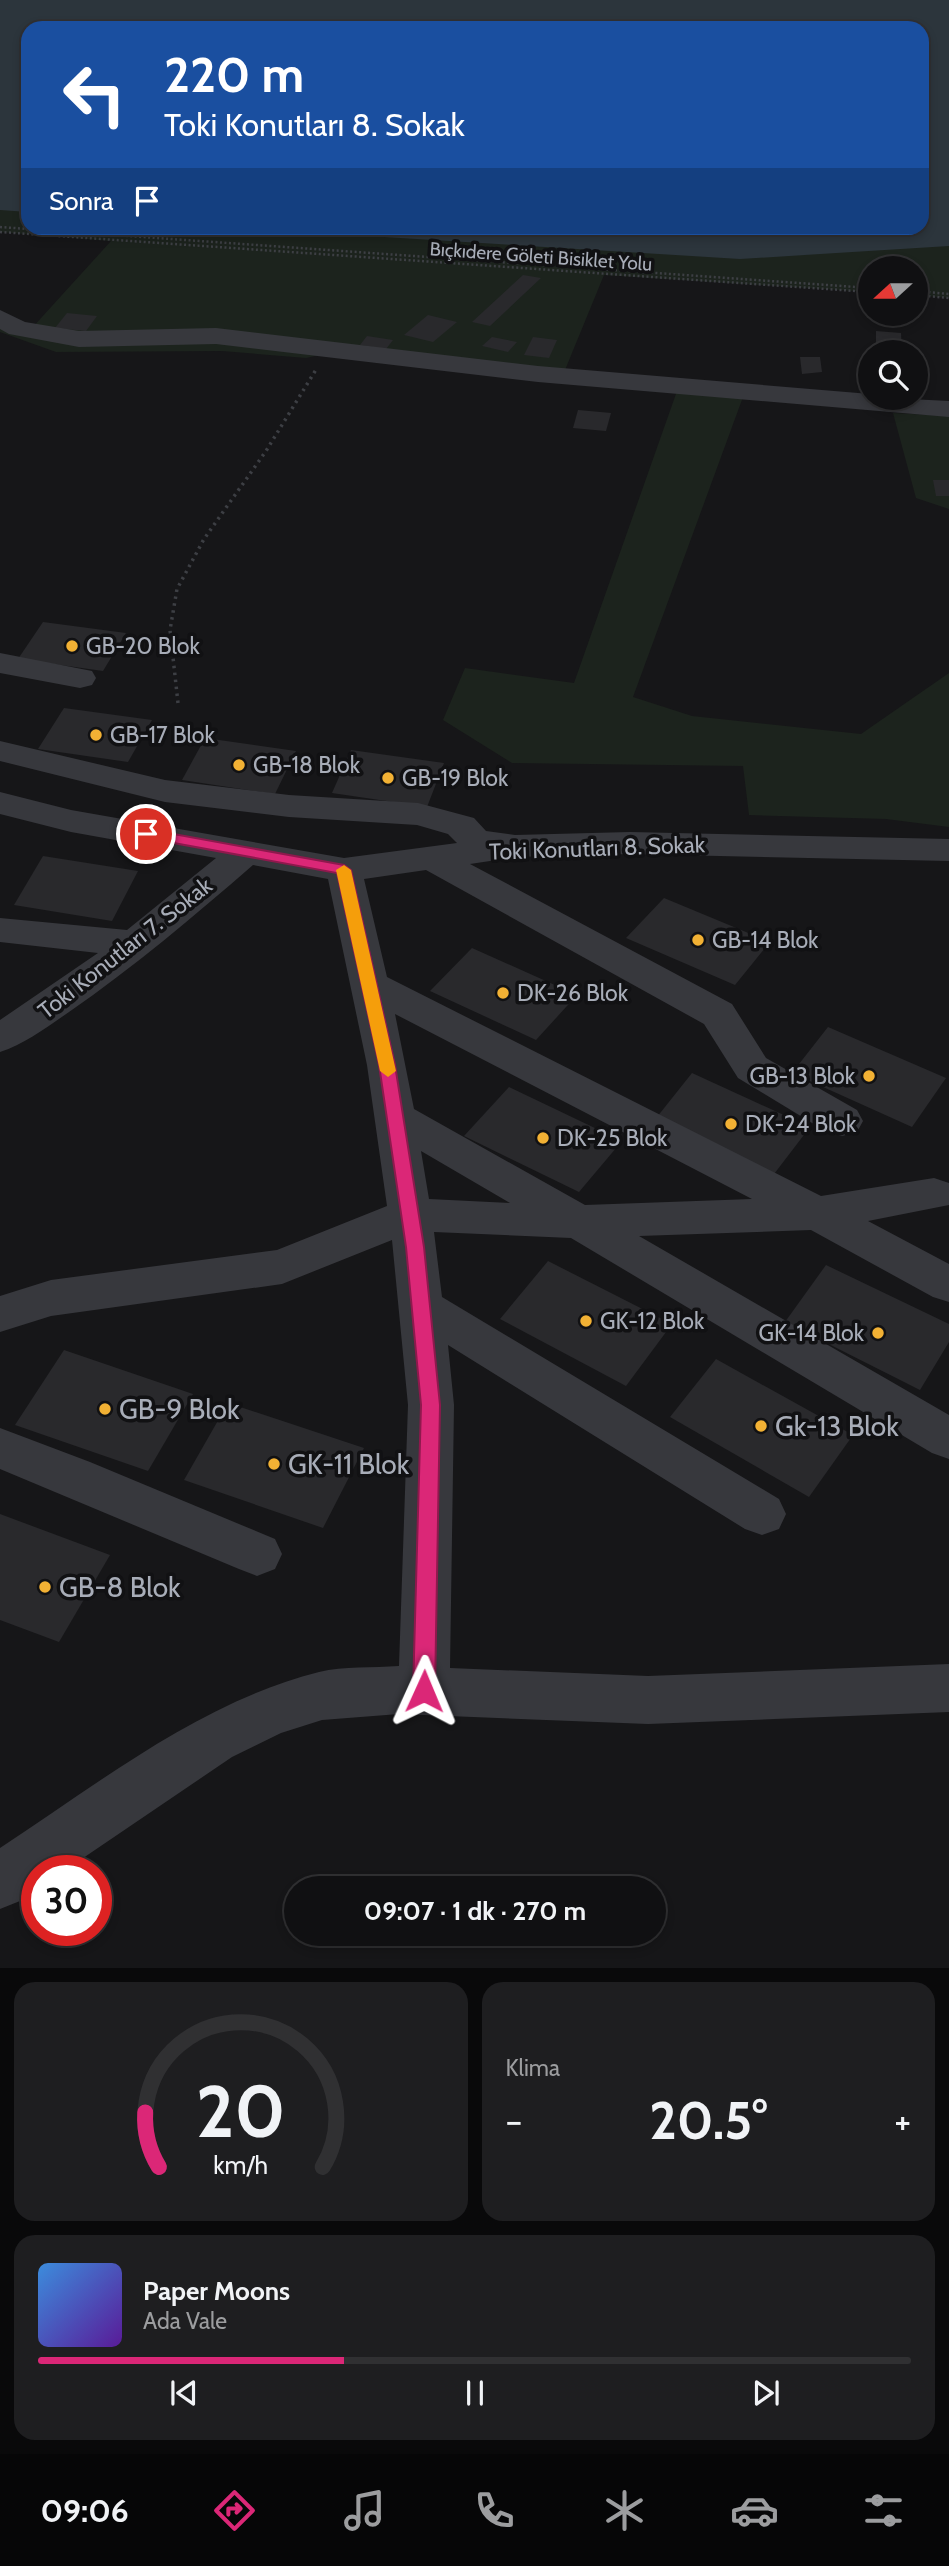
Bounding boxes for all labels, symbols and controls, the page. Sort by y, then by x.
text: 220 m [164,45,304,104]
icon: left [49,49,140,140]
text: Toki Konutları 8. Sokak [164,105,465,144]
icon: arrive [128,182,166,220]
text: Sonra [49,185,114,217]
street label: Bıçkıdere Göleti Bisiklet Yolu [429,237,653,276]
north arrow [858,256,928,326]
map controls [858,256,928,410]
button: search [858,340,928,410]
place label: GB-20 Blok [86,632,200,660]
marker: GB-20 Blok [64,638,80,654]
place label: GB-17 Blok [110,721,215,749]
marker: GB-17 Blok [88,727,104,743]
place label: GB-18 Blok [253,751,361,779]
marker: GB-18 Blok [231,757,247,773]
place label: GB-19 Blok [402,764,509,792]
marker: GB-19 Blok [380,770,396,786]
pin [116,804,176,864]
icon: arrive [127,815,165,853]
street label: Toki Konutları 8. Sokak [488,830,706,866]
street label: Toki Konutları 7. Sokak [32,871,218,1025]
place label: GB-14 Blok [712,926,819,954]
marker: GB-14 Blok [690,932,706,948]
place label: DK-26 Blok [517,979,629,1007]
marker: DK-26 Blok [495,985,511,1001]
place label: GB-13 Blok [749,1062,856,1090]
marker: GB-13 Blok [861,1068,877,1084]
place label: DK-24 Blok [745,1110,857,1138]
marker: DK-24 Blok [723,1116,739,1132]
place label: DK-25 Blok [557,1124,668,1152]
marker: DK-25 Blok [535,1130,551,1146]
place label: GK-12 Blok [600,1307,705,1335]
marker: GK-12 Blok [578,1313,594,1329]
place label: GK-14 Blok [759,1319,865,1347]
marker: GK-14 Blok [870,1325,886,1341]
place label: GB-9 Blok [119,1392,240,1426]
marker: GB-9 Blok [97,1401,113,1417]
place label: Gk-13 Blok [775,1409,899,1443]
marker: Gk-13 Blok [753,1418,769,1434]
place label: GK-11 Blok [288,1447,410,1481]
marker: GK-11 Blok [266,1456,282,1472]
place label: GB-8 Blok [59,1570,181,1604]
marker: GB-8 Blok [37,1579,53,1595]
position arrow [387,1654,461,1728]
speed limit sign: 30 [21,1855,112,1946]
text: 09:07 · 1 dk · 270 m [364,1895,586,1927]
text: Klima [506,2054,560,2082]
text: 20 [196,2068,286,2156]
text: 20.5° [649,2089,767,2152]
text: − [506,2097,522,2144]
text: + [894,2097,911,2144]
text: km/h [213,2150,268,2180]
text: Paper Moons [143,2275,290,2307]
text: Ada Vale [143,2307,227,2335]
icon: previous [165,2374,203,2412]
icon: pause [456,2374,494,2412]
icon: next [747,2374,785,2412]
icon: directions [210,2486,259,2535]
icon: music [340,2486,389,2535]
icon: phone [470,2486,519,2535]
icon: climate [600,2486,649,2535]
icon: car [730,2486,779,2535]
icon: filters [859,2486,908,2535]
text: 09:06 [40,2491,129,2530]

